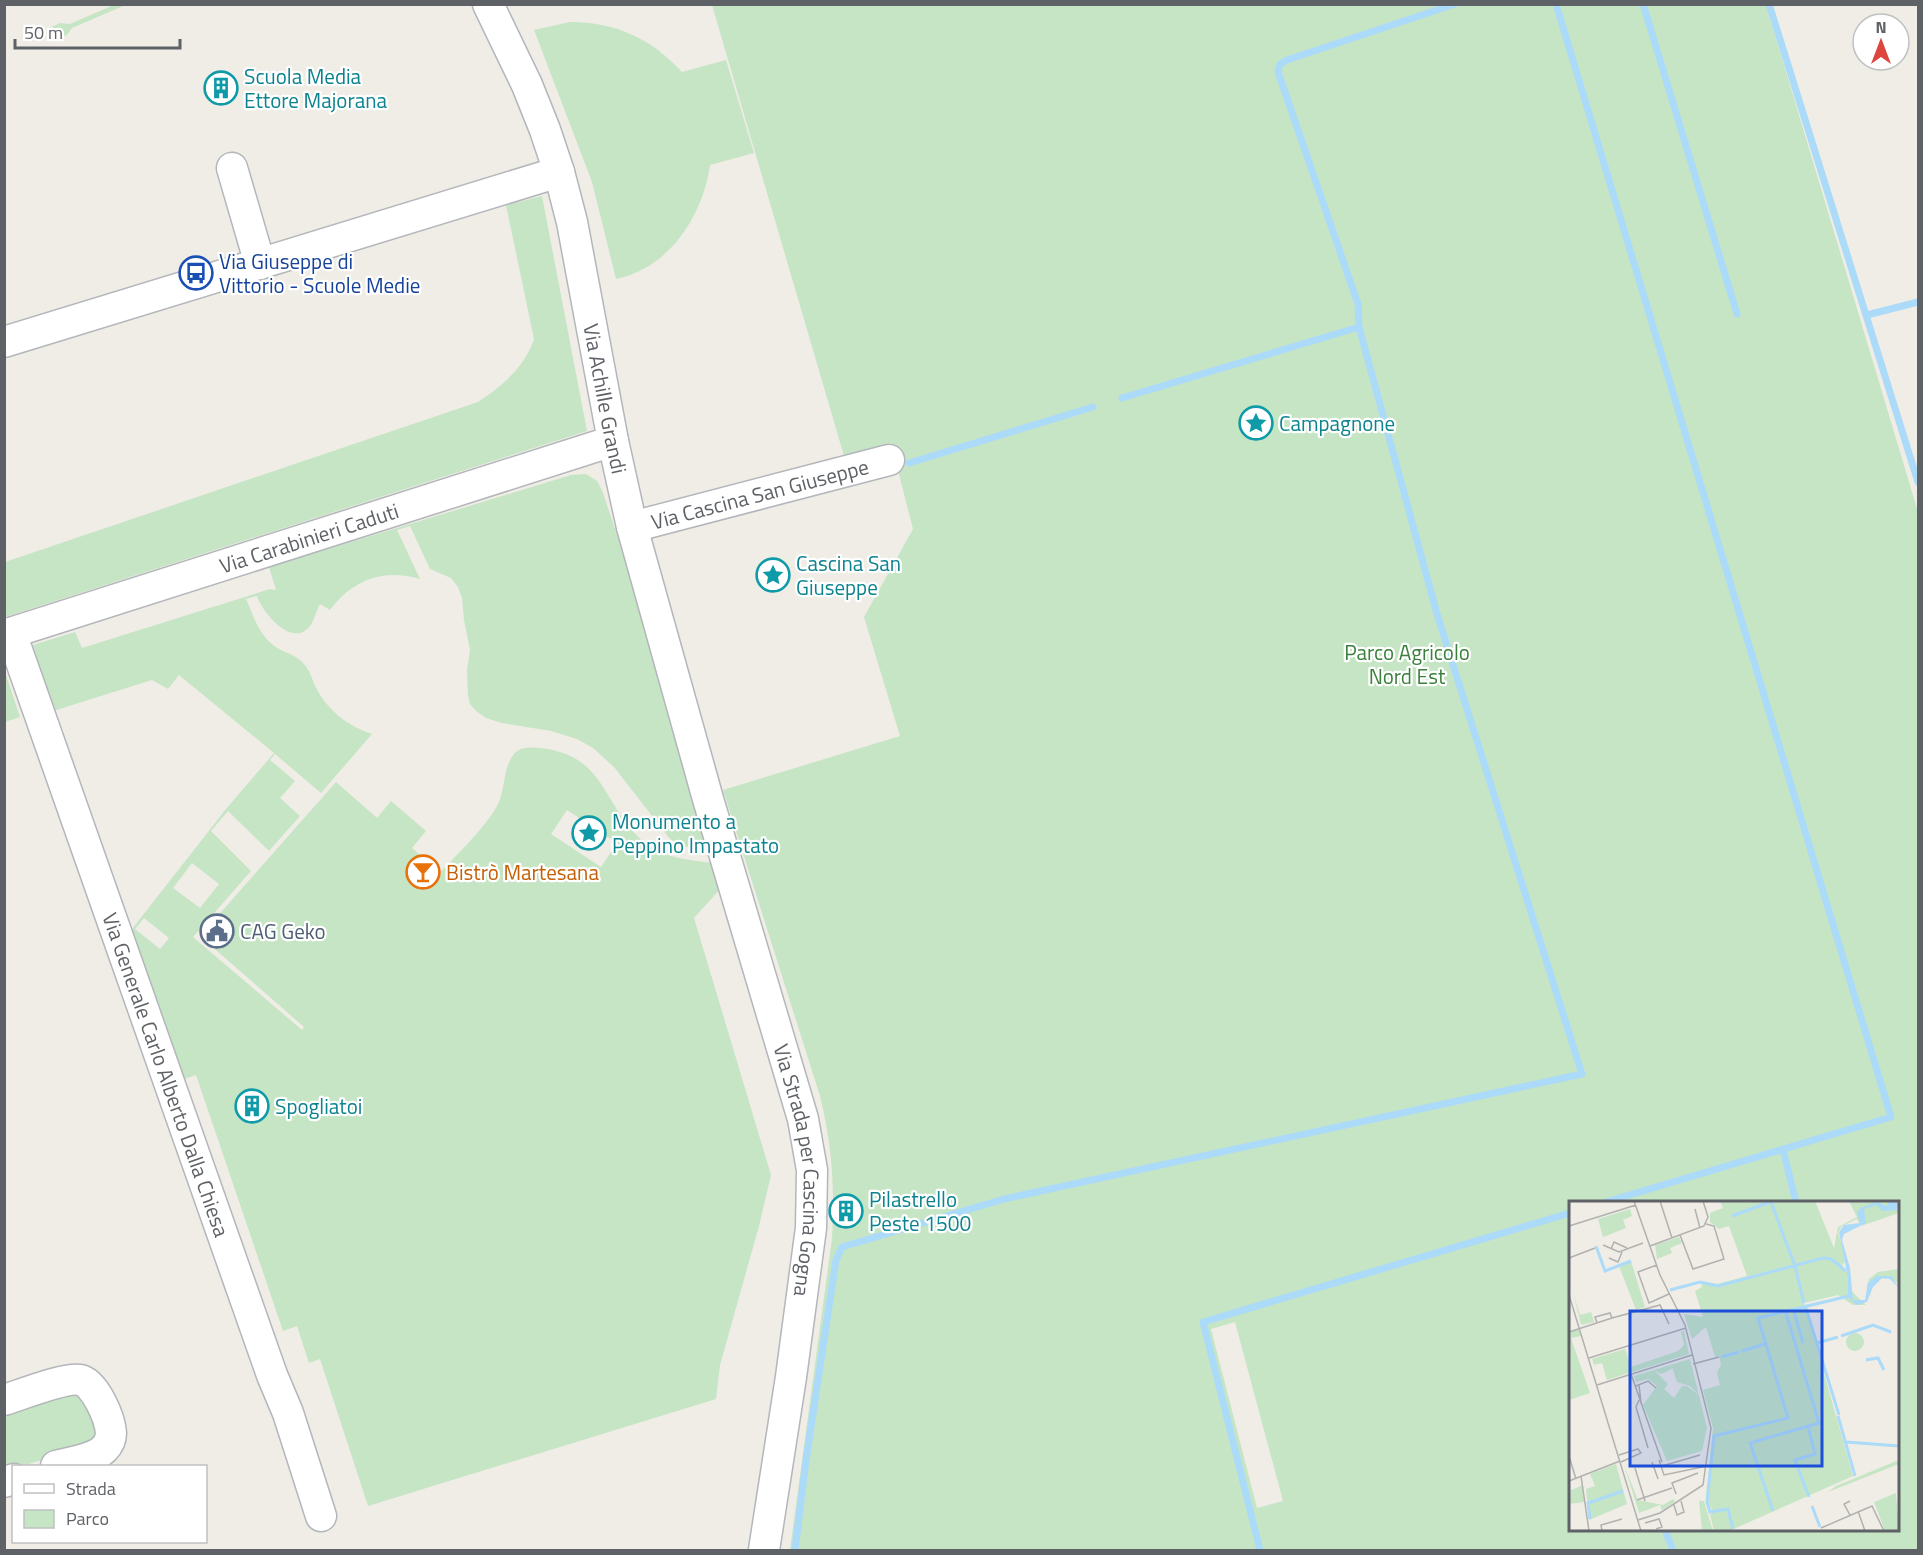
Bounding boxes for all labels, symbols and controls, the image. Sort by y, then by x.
scale bar [15,12,180,50]
north arrow [1851,12,1911,72]
text: N [1875,15,1887,39]
text: 50 m [24,19,63,46]
place label: Scuola Media Ettore Majorana [244,60,388,116]
building icon: Scuola Media Ettore Majorana [203,70,239,106]
place label: Via Giuseppe di Vittorio - Scuole Medie [219,245,420,301]
bus stop icon: Via Giuseppe di Vittorio - Scuole Medie [178,255,214,291]
street label: Via Achille Grandi [575,321,636,477]
place icon: Campagnone [1238,405,1274,441]
place label: Campagnone [1279,407,1395,439]
street label: Via Cascina San Giuseppe [648,450,872,537]
street label: Via Carabinieri Caduti [215,494,403,581]
place label: Cascina San Giuseppe [796,547,901,603]
place icon: Cascina San Giuseppe [755,557,791,593]
park label: Parco Agricolo Nord Est [1344,636,1470,692]
place label: Monumento a Peppino Impastato [612,805,779,861]
place icon: Monumento a Peppino Impastato [571,815,607,851]
bar icon: Bistrò Martesana [405,854,441,890]
place label: Bistrò Martesana [446,856,599,888]
street label: Via Generale Carlo Alberto Dalla Chiesa [94,908,238,1241]
public building icon: CAG Geko [199,913,235,949]
place label: CAG Geko [240,915,326,947]
street label: Via Strada per Cascina Gogna [766,1040,828,1299]
building icon: Spogliatoi [234,1088,270,1124]
place label: Spogliatoi [275,1090,362,1122]
place label: Pilastrello Peste 1500 [869,1183,971,1239]
building icon: Pilastrello Peste 1500 [828,1193,864,1229]
inset map [1569,1201,1899,1531]
legend [12,1465,207,1543]
text: Strada [66,1475,116,1502]
text: Parco [66,1505,109,1532]

